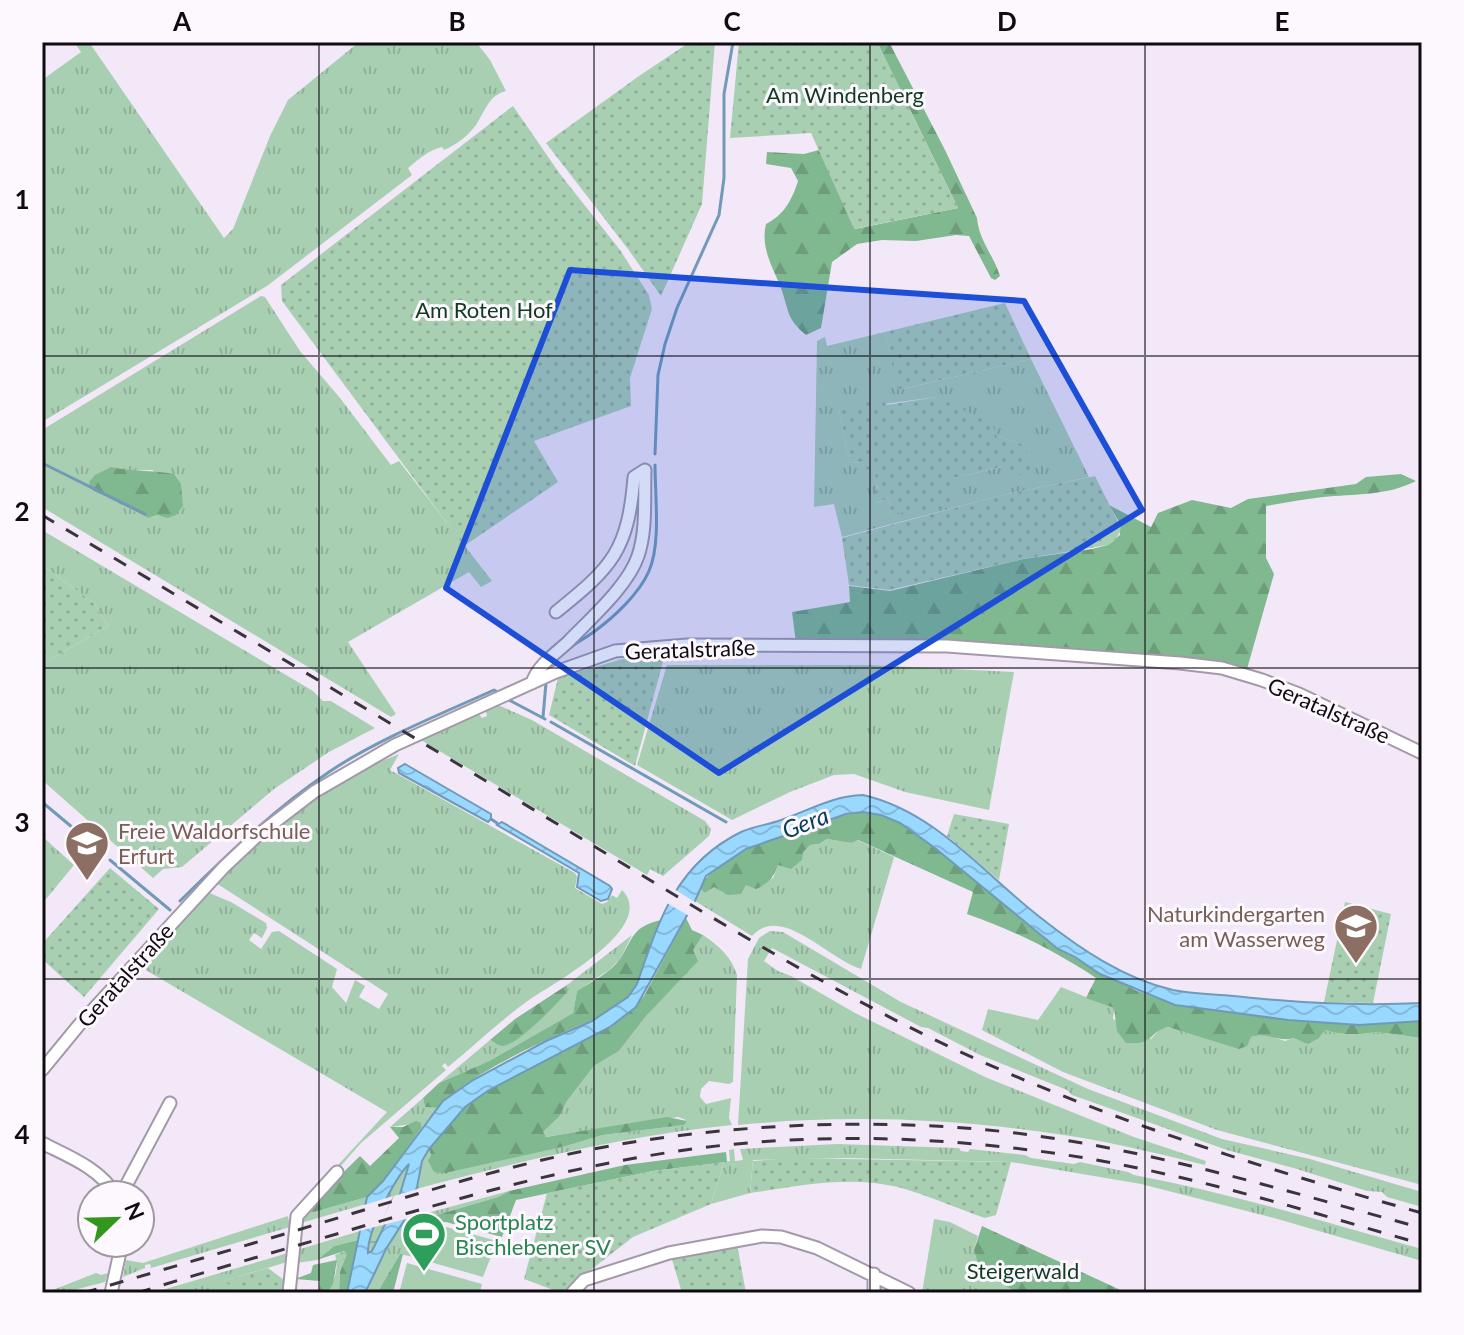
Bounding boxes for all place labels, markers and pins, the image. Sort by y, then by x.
place label: Freie Waldorfschule Erfurt [118,817,310,869]
school or university icon: Freie Waldorfschule Erfurt [63,819,111,882]
place label: Naturkindergarten am Wasserweg [1147,900,1325,952]
school or university icon: Naturkindergarten am Wasserweg [1332,902,1380,965]
place label: Sportplatz Bischlebener SV [455,1208,611,1260]
sports icon: Sportplatz Bischlebener SV [400,1210,448,1273]

